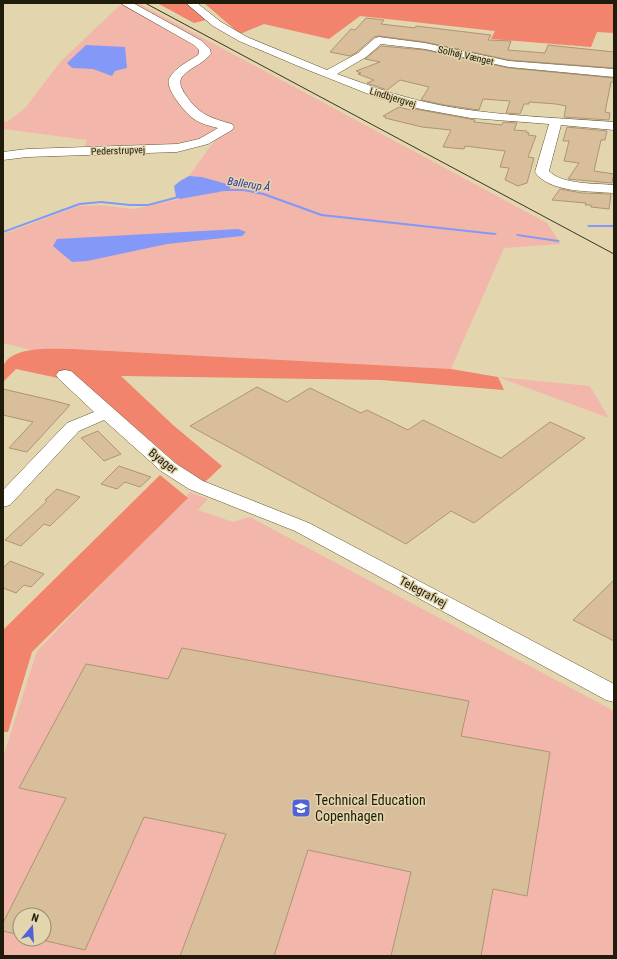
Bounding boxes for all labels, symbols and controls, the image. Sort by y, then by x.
street label: Solhøj Vænget [437,44,495,67]
street label: Lindbjergvej [368,85,417,110]
street label: Pederstrupvej [91,144,145,157]
water label: Ballerup Å [227,174,271,194]
street label: Byager [146,446,180,477]
street label: Telegrafvej [397,574,449,610]
place label: Technical Education Copenhagen [315,792,426,824]
school or university icon: Technical Education Copenhagen [290,797,312,819]
north arrow [12,907,52,947]
text: N [30,911,40,925]

